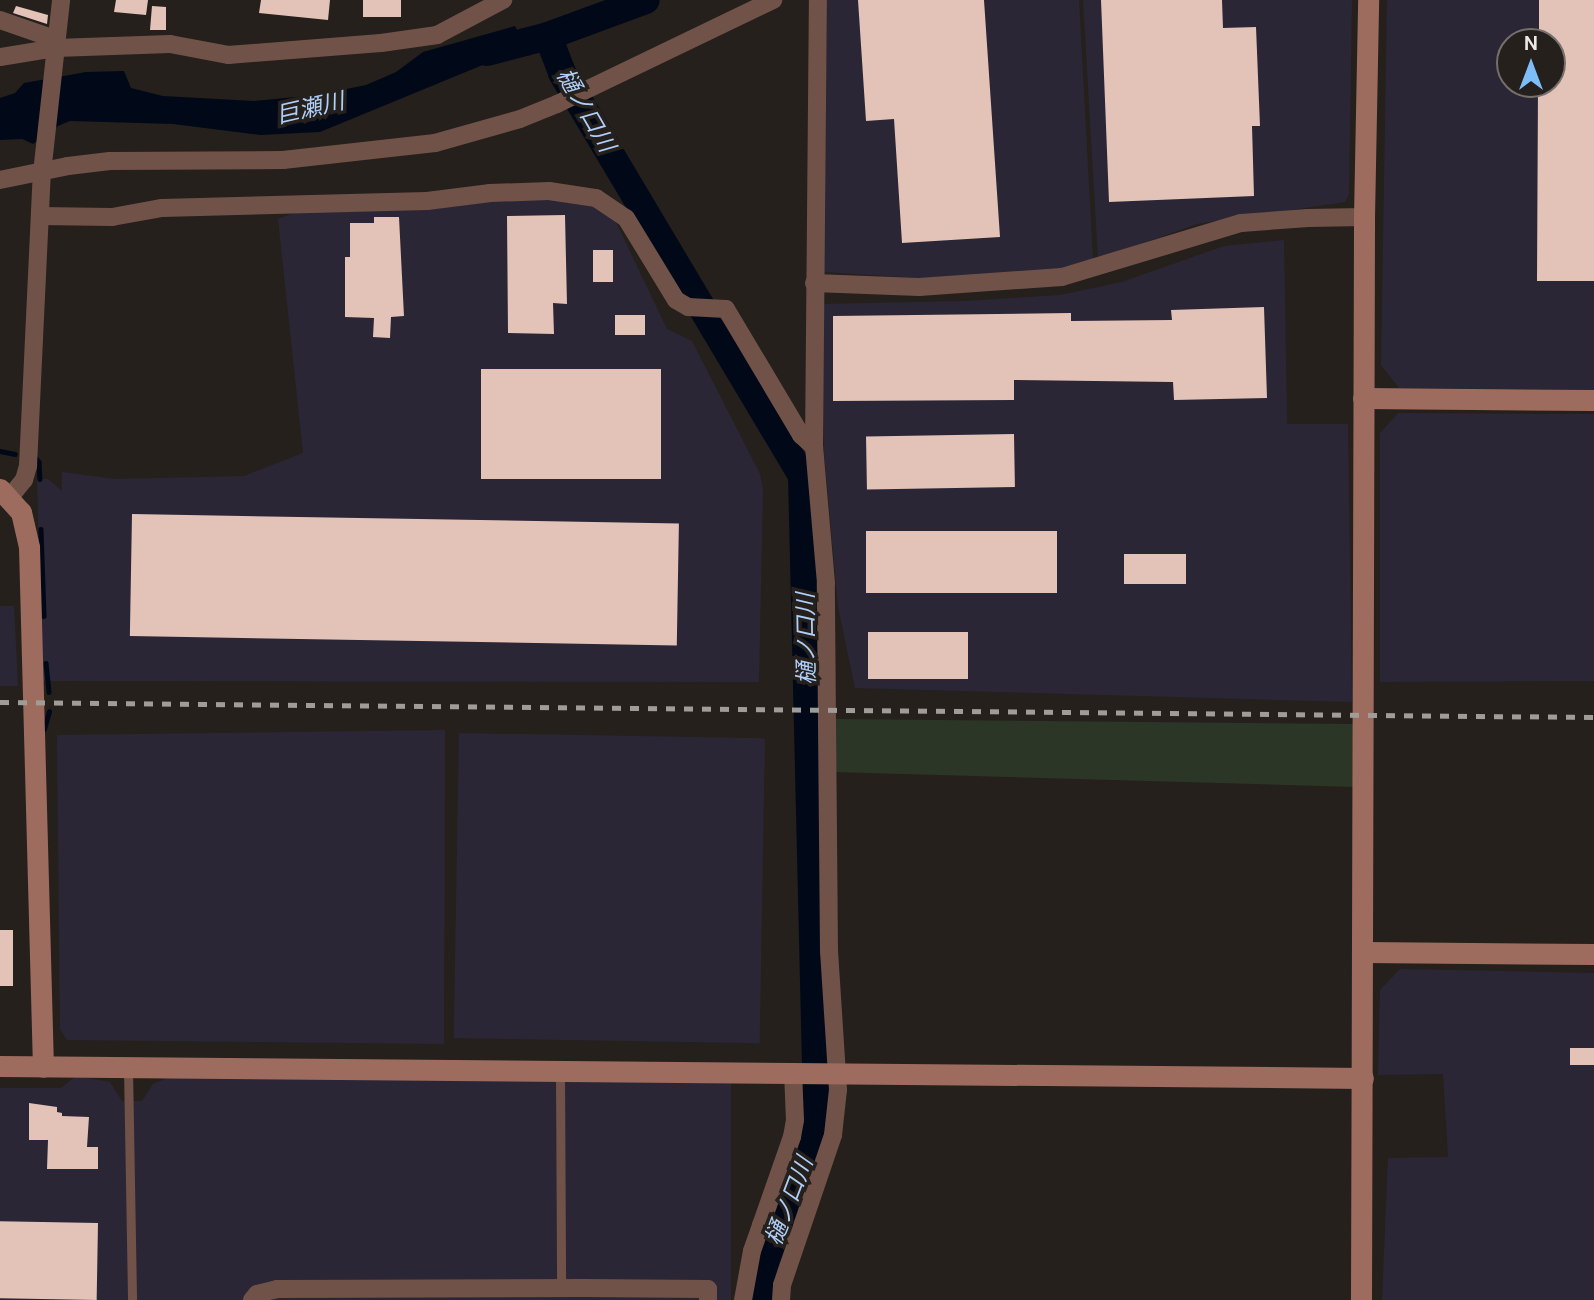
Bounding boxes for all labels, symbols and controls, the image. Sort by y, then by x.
north arrow [1496,28,1566,98]
text: N [1524,31,1538,56]
water label: 樋ノ口川 [551,63,621,157]
water label: 巨瀬川 [273,87,347,129]
water label: 樋ノ口川 [791,593,821,685]
water label: 樋ノ口川 [760,1153,818,1249]

